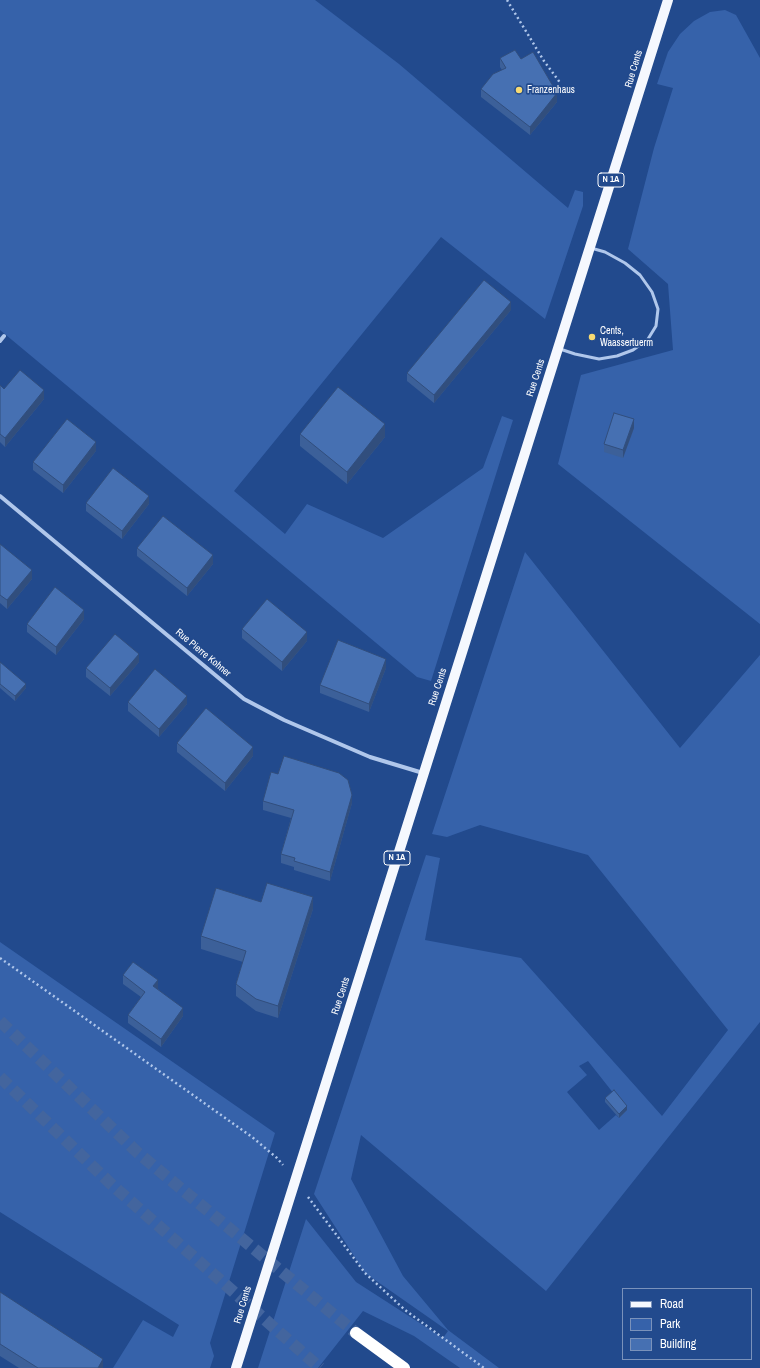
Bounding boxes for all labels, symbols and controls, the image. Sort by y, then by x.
street label: Rue Cents [623,49,645,89]
place label: Franzenhaus [527,84,575,96]
marker: Franzenhaus [514,85,524,95]
road number: N 1A [598,173,624,187]
place label: Cents, Waassertuerm [600,325,653,348]
marker: Cents, Waassertuerm [587,332,597,342]
street label: Rue Cents [524,358,548,398]
street label: Rue Pierre Kohner [173,626,233,680]
street label: Rue Cents [426,667,450,707]
road number: N 1A [384,851,410,865]
street label: Rue Cents [329,976,353,1016]
street label: Rue Cents [232,1285,254,1325]
legend [622,1288,752,1360]
text: Road [660,1296,684,1312]
text: Park [660,1316,680,1332]
text: Building [660,1336,696,1352]

